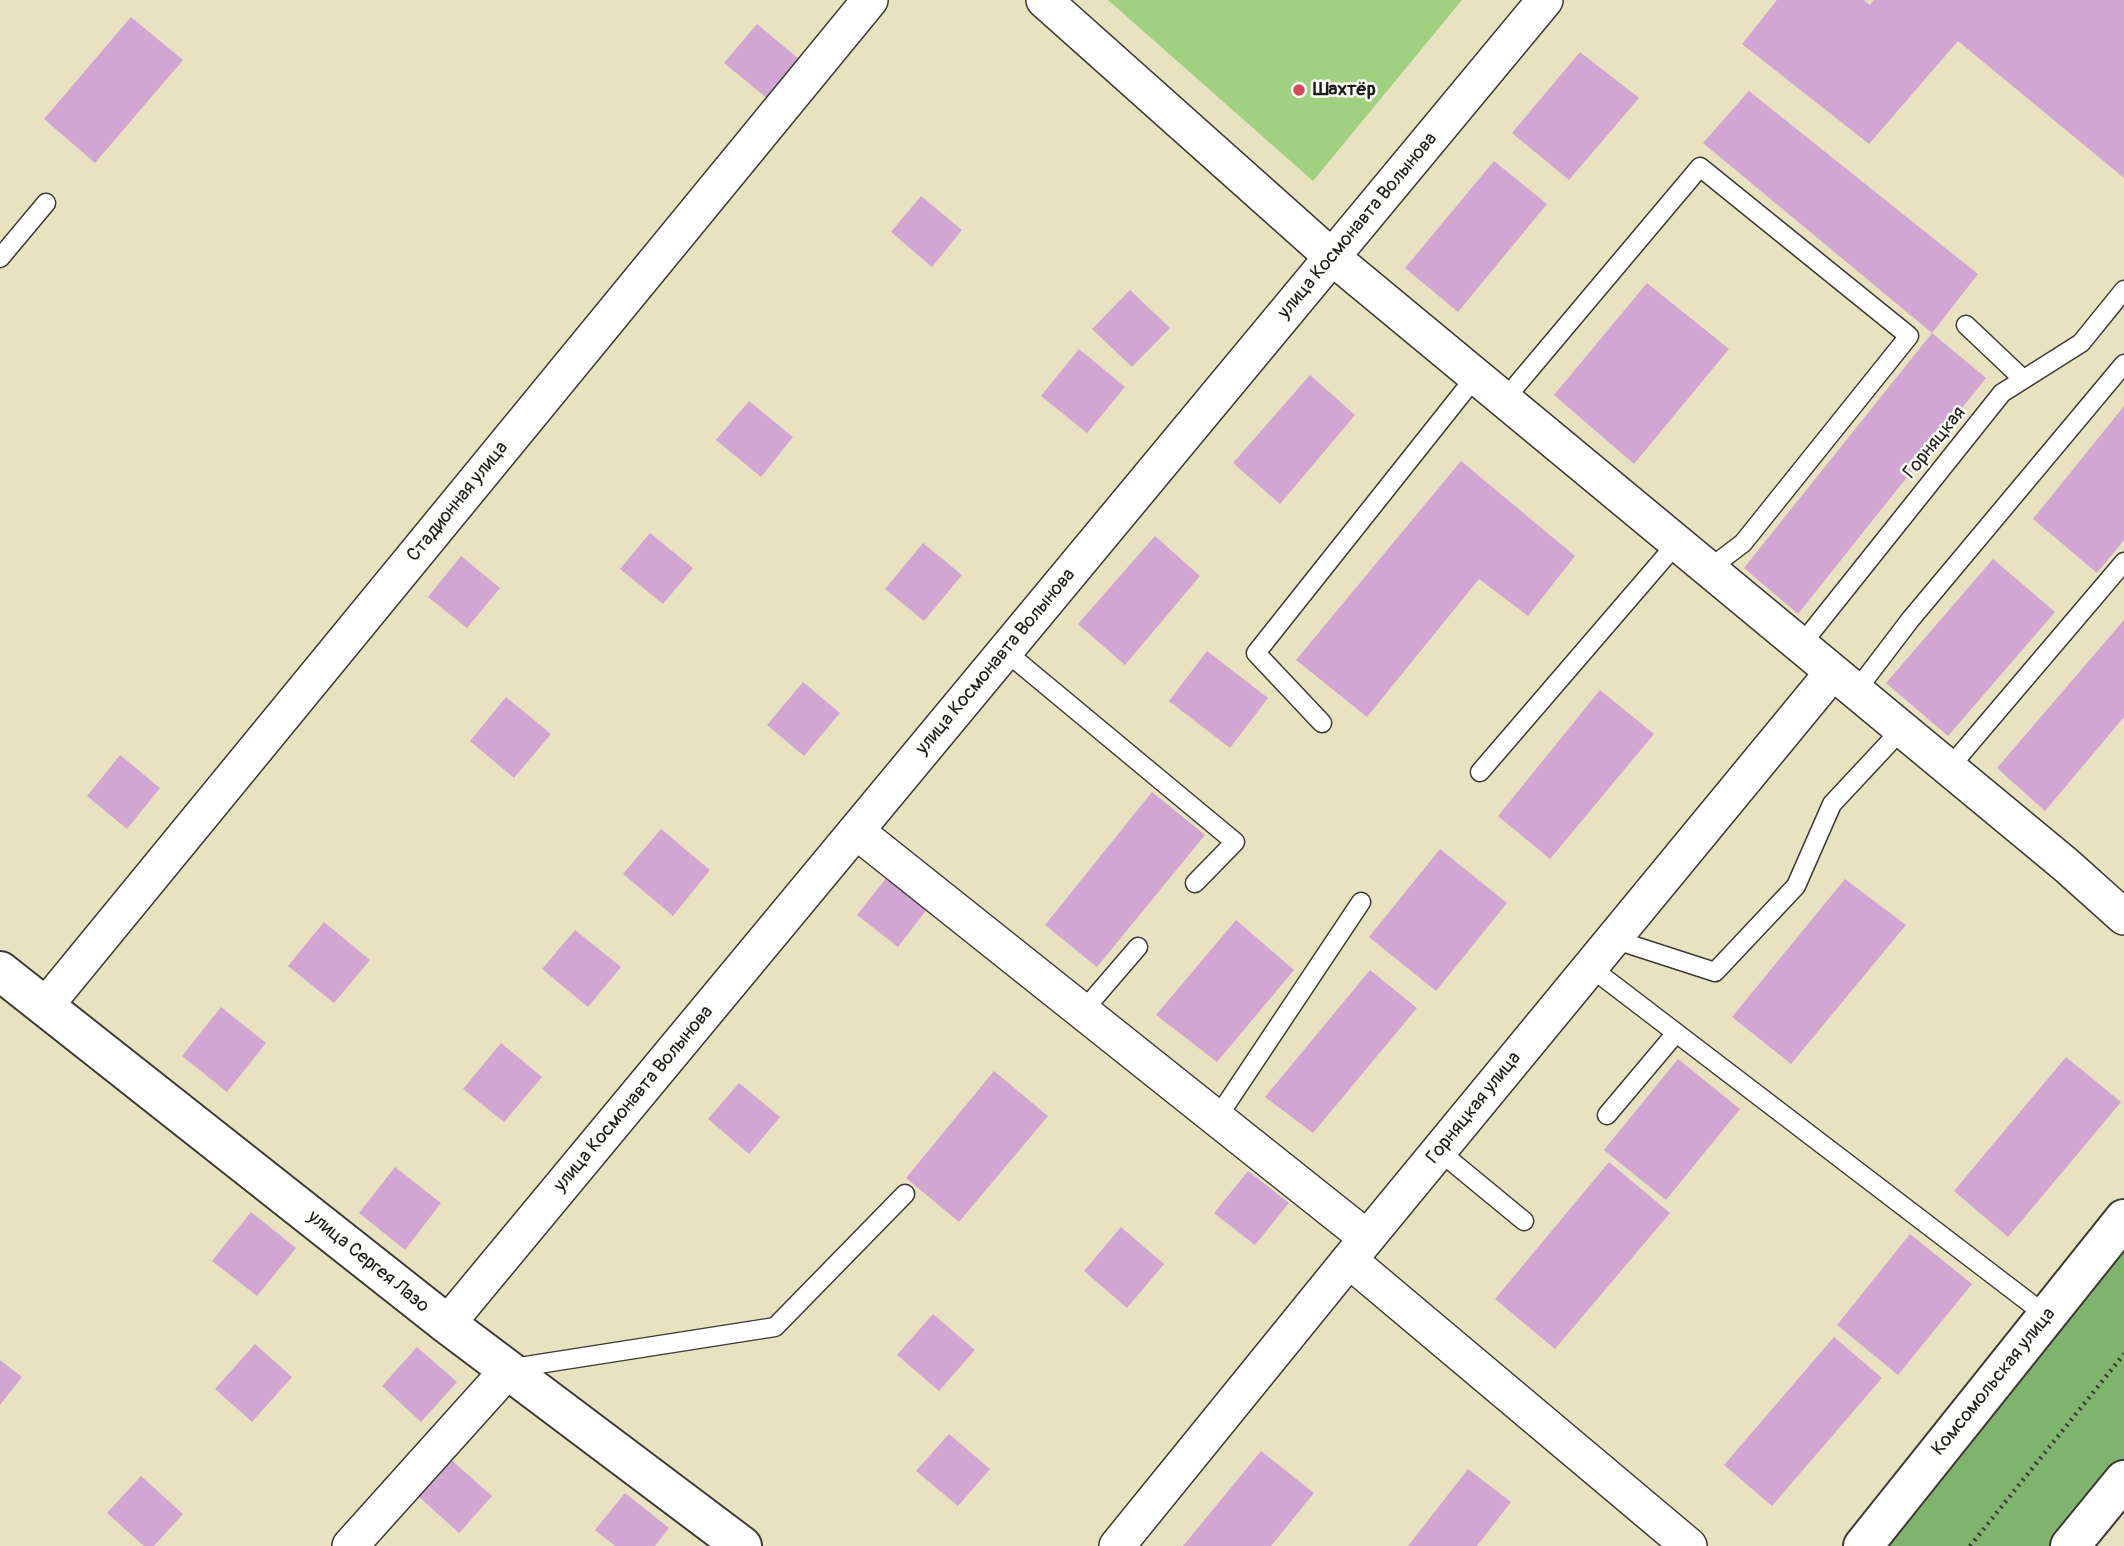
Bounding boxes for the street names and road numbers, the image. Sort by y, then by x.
street label: улица Космонавта Волынова [1273,128,1443,324]
street label: Горняцкая [1899,402,1971,484]
street label: Стадионная улица [402,437,514,567]
street label: улица Космонавта Волынова [911,564,1081,760]
street label: улица Космонавта Волынова [549,1001,719,1197]
street label: Горняцкая улица [1422,1047,1526,1169]
street label: улица Сергея Лазо [303,1206,433,1318]
street label: Комсомольская улица [1927,1303,2061,1461]

